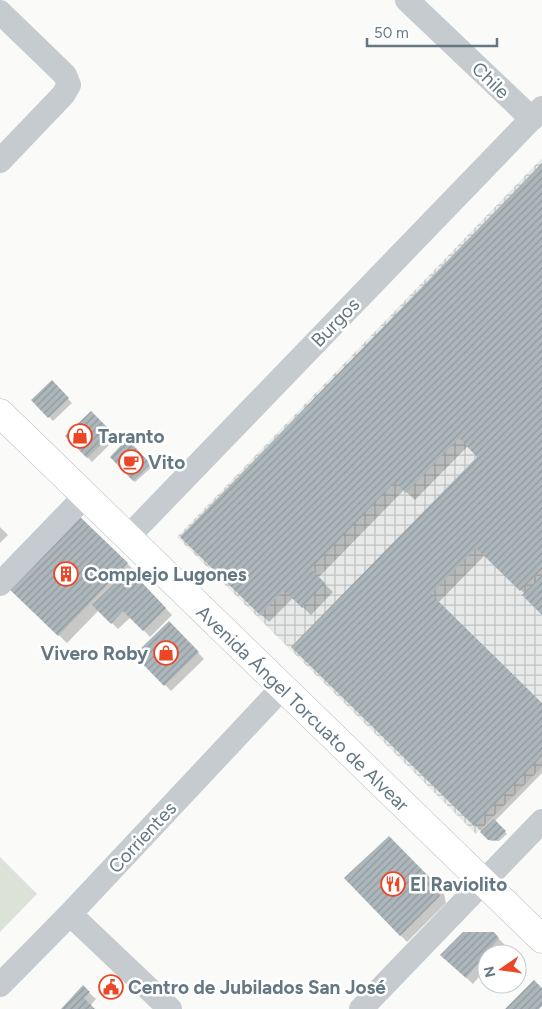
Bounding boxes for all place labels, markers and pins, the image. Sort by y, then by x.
shop icon: Taranto [67,423,93,449]
place label: Taranto [98,425,165,448]
cafe icon: Vito [118,449,144,475]
place label: Vito [148,451,185,474]
building icon: Complejo Lugones [53,561,79,587]
place label: Complejo Lugones [84,563,247,586]
shop icon: Vivero Roby [153,640,179,666]
place label: Vivero Roby [41,642,148,665]
restaurant icon: El Raviolito [380,871,406,897]
place label: El Raviolito [410,873,507,896]
public building icon: Centro de Jubilados San José [98,974,124,1000]
place label: Centro de Jubilados San José [128,976,386,999]

